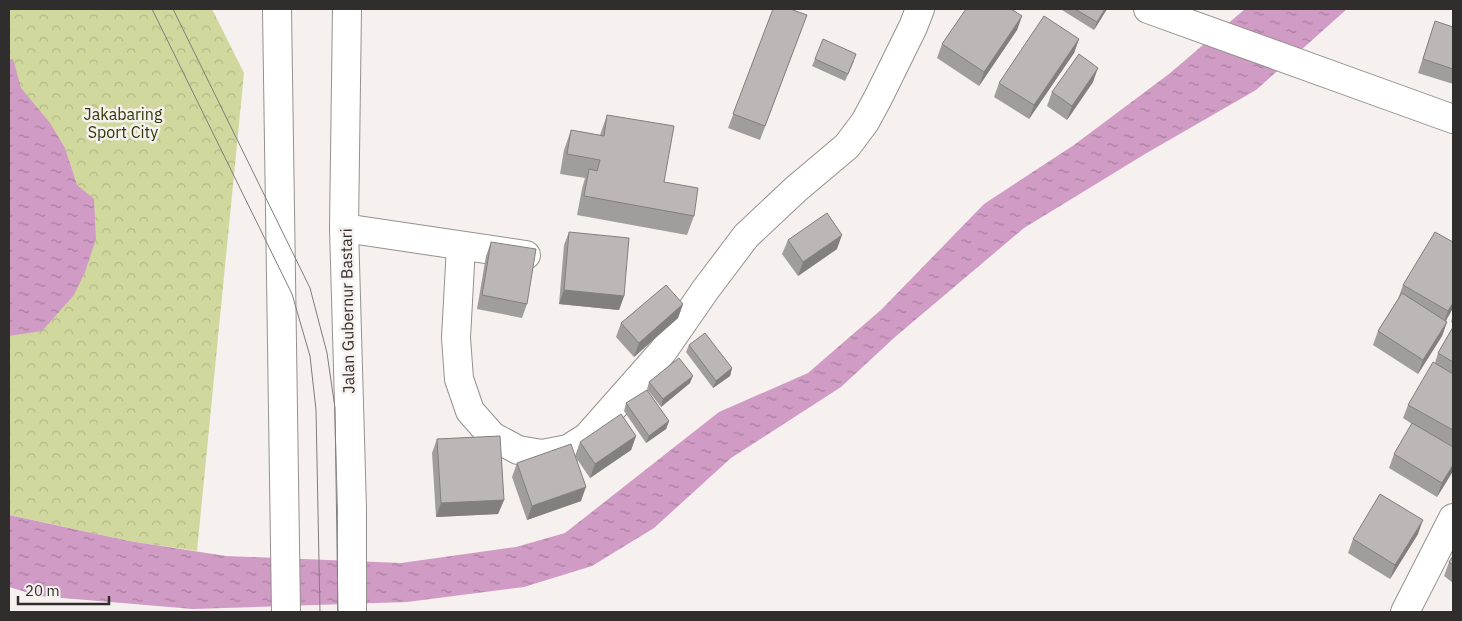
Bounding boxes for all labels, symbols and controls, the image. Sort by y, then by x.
park label: Jakabaring Sport City [84,104,163,142]
street label: Jalan Gubernur Bastari [336,228,358,394]
scale bar [18,574,109,606]
text: 20 m [25,581,60,600]

